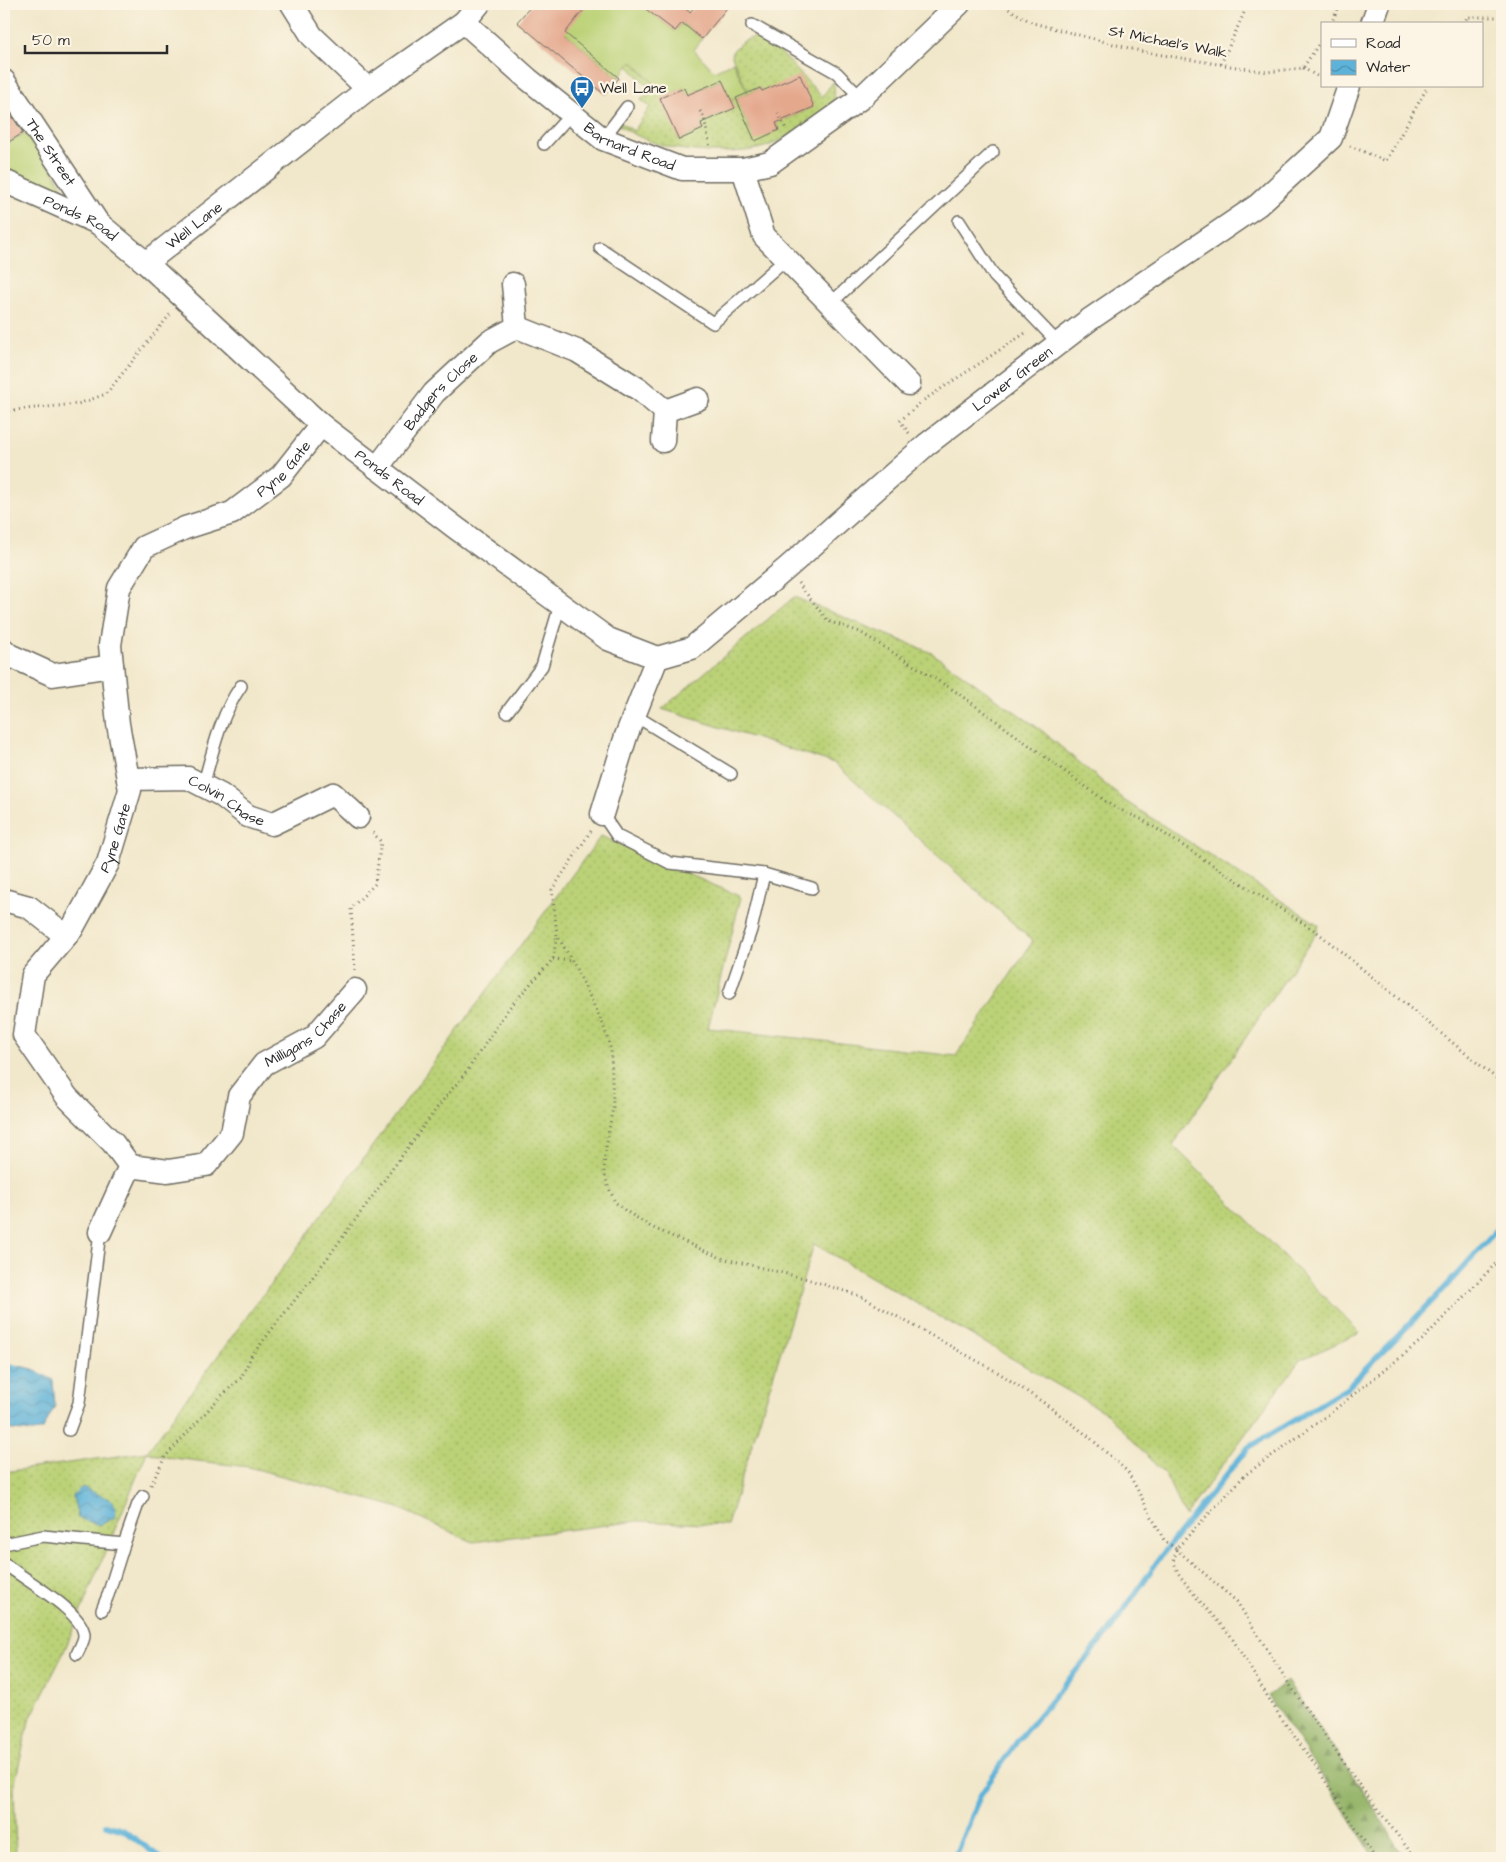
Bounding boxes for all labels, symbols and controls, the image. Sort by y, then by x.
street label: St Michael's Walk [1107,20,1229,64]
scale bar [25,22,168,54]
legend [1321,22,1484,88]
text: 50 m [32,30,70,51]
text: Road [1366,33,1401,54]
text: Water [1366,57,1410,78]
bus stop icon: Well Lane [569,75,595,109]
place label: Well Lane [600,78,667,99]
street label: The Street [21,114,81,190]
street label: Barnard Road [579,117,678,176]
street label: Ponds Road [40,190,122,246]
street label: Well Lane [161,197,227,254]
street label: Lower Green [968,341,1057,416]
street label: Badgers Close [399,347,482,435]
street label: Pyne Gate [252,436,316,502]
street label: Ponds Road [351,444,428,510]
street label: Colvin Chase [185,769,267,831]
street label: Pyne Gate [94,801,136,876]
street label: Milligans Chase [261,996,351,1072]

